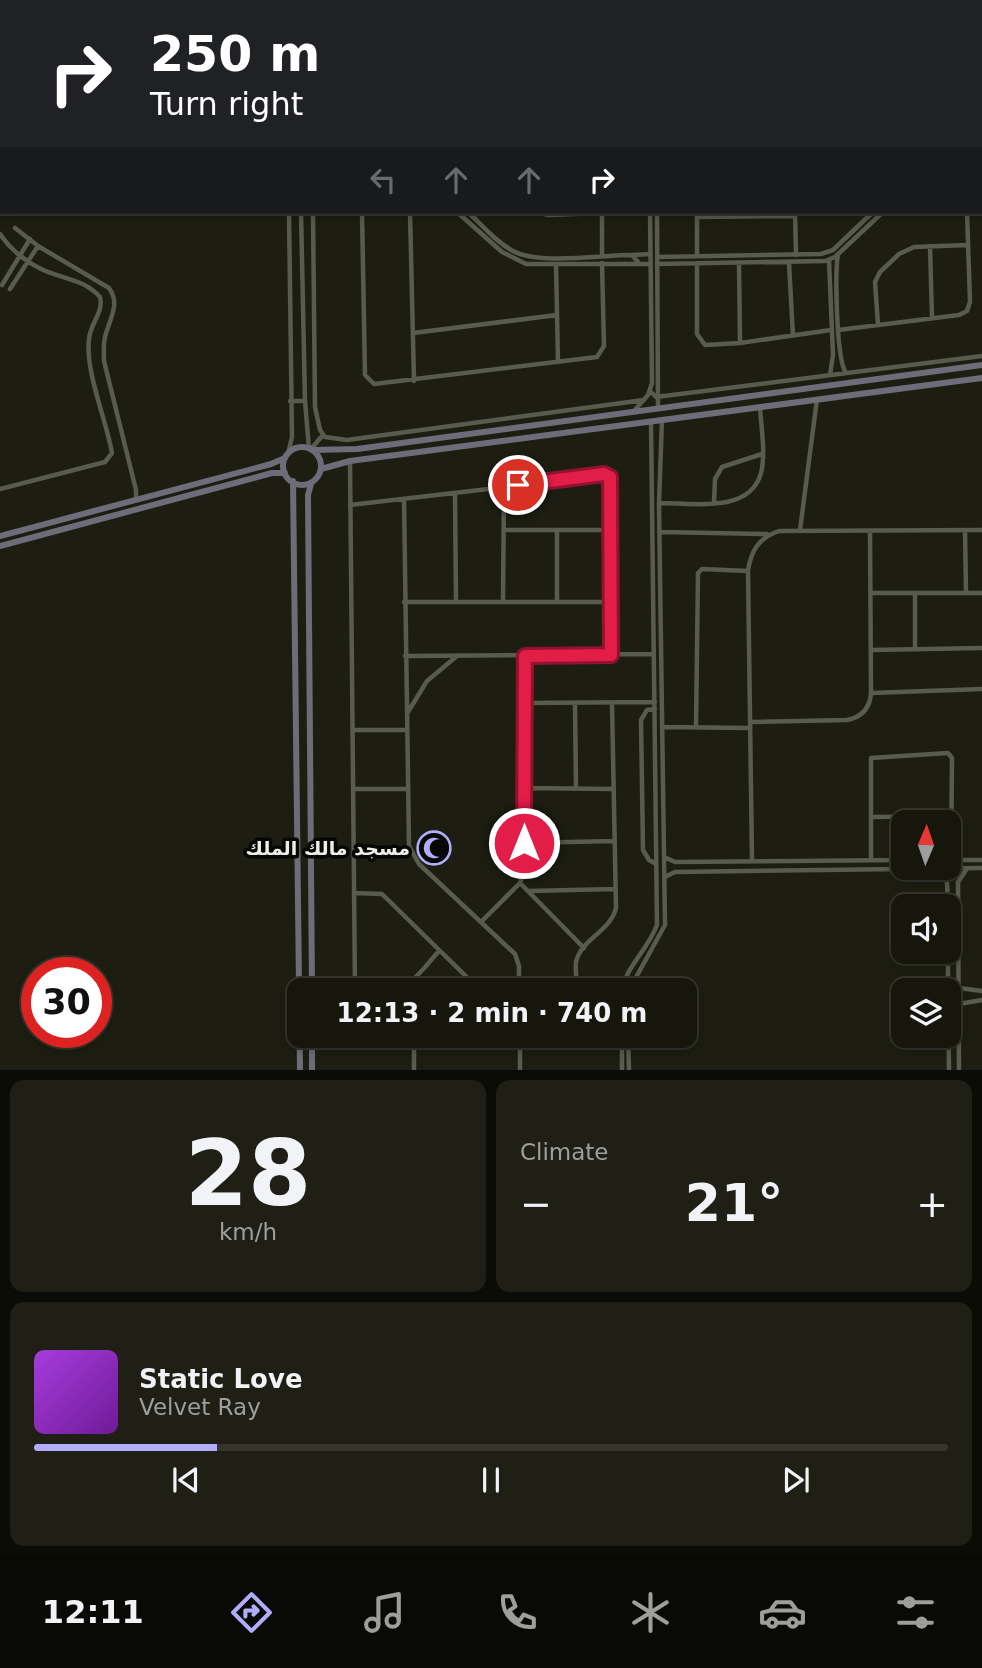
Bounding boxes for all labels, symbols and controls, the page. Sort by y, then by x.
text: 250 m [150,26,320,83]
icon: right [35,28,126,119]
text: Turn right [150,85,303,123]
icon: left [364,161,402,199]
icon: ahead [437,161,475,199]
icon: ahead [510,161,548,199]
icon: right [583,161,621,199]
pin [488,455,548,515]
icon: arrive [499,466,537,504]
position arrow [487,806,561,880]
north arrow [891,810,961,880]
map controls [891,810,961,1048]
mosque icon: مسجد مالك الملك [415,829,453,867]
place label: مسجد مالك الملك [245,837,410,859]
button: sound [891,894,961,964]
speed limit sign: 30 [21,957,112,1048]
button: layers [891,978,961,1048]
text: 12:13 · 2 min · 740 m [337,998,647,1028]
text: 28 [185,1121,311,1226]
text: Climate [520,1139,609,1165]
text: 21° [685,1173,783,1233]
text: − [520,1182,552,1226]
text: + [916,1182,948,1226]
text: km/h [219,1219,277,1245]
text: Static Love [139,1364,303,1394]
text: Velvet Ray [139,1394,261,1420]
icon: previous [167,1461,205,1499]
icon: pause [472,1461,510,1499]
icon: next [777,1461,815,1499]
icon: directions [227,1588,276,1637]
icon: music [360,1588,409,1637]
icon: phone [493,1588,542,1637]
icon: climate [626,1588,675,1637]
icon: car [758,1588,807,1637]
icon: filters [891,1588,940,1637]
text: 12:11 [42,1593,144,1631]

